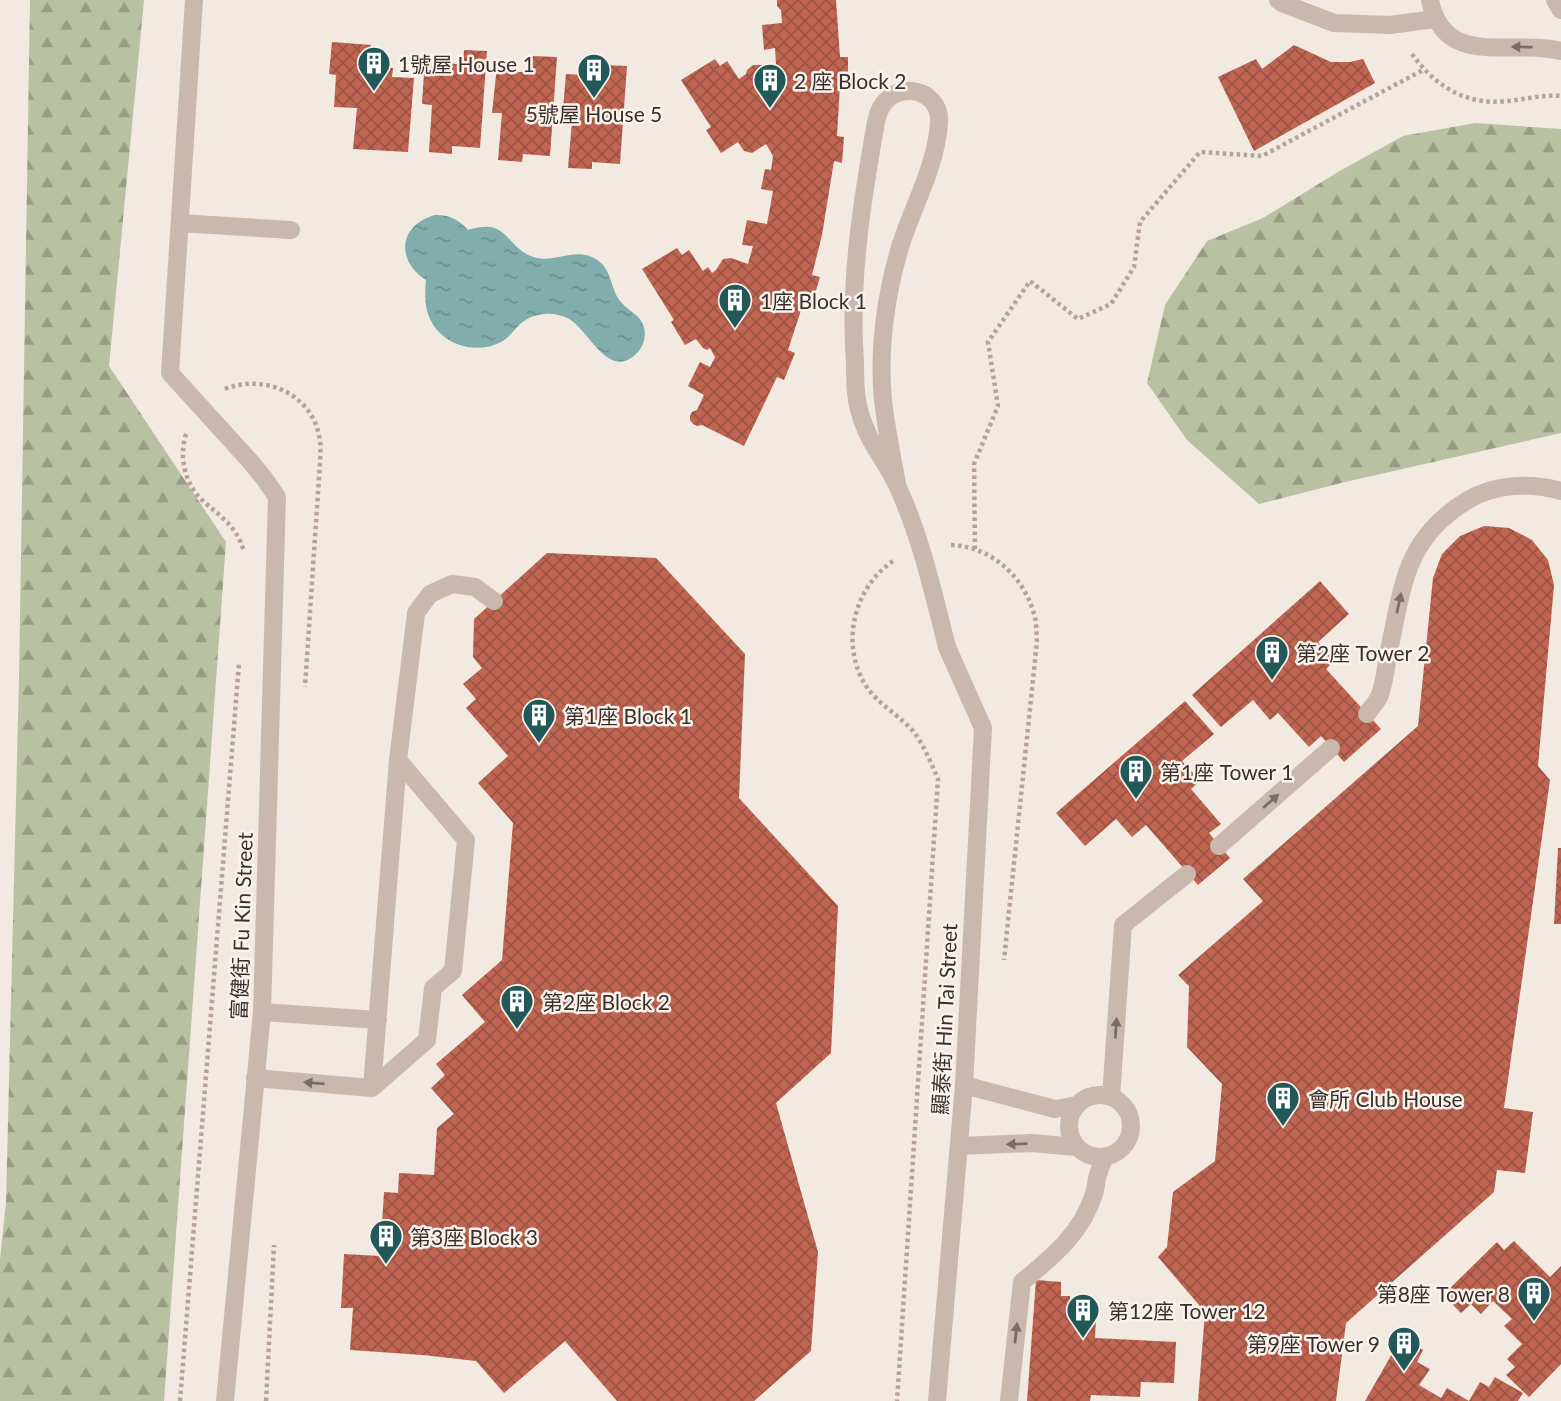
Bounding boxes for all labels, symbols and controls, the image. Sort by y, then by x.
one-way arrow [1510,41,1532,53]
building icon: 1號屋 House 1 [355,44,393,93]
place label: 1號屋 House 1 [398,51,535,76]
building icon: 5號屋 House 5 [575,51,613,100]
building icon: 2 座 Block 2 [751,61,789,110]
place label: 2 座 Block 2 [794,68,906,93]
place label: 5號屋 House 5 [526,101,662,126]
building icon: 1座 Block 1 [716,281,754,330]
place label: 1座 Block 1 [760,288,867,313]
one-way arrow [1394,592,1405,614]
building icon: 第2座 Tower 2 [1253,633,1291,682]
place label: 第2座 Tower 2 [1296,640,1429,665]
building icon: 第1座 Block 1 [520,696,558,745]
place label: 第1座 Block 1 [564,703,692,728]
building icon: 第1座 Tower 1 [1117,752,1155,801]
place label: 第1座 Tower 1 [1160,759,1293,784]
one-way arrow [1262,794,1279,809]
street label: 富健街 Fu Kin Street [225,831,257,1020]
street label: 顯泰街 Hin Tai Street [926,922,962,1115]
building icon: 第2座 Block 2 [498,982,536,1031]
place label: 第2座 Block 2 [542,989,670,1014]
one-way arrow [1111,1017,1122,1039]
one-way arrow [303,1077,325,1088]
building icon: 會所 Club House [1264,1079,1302,1128]
place label: 會所 Club House [1308,1086,1463,1111]
one-way arrow [1006,1138,1028,1150]
building icon: 第3座 Block 3 [367,1217,405,1266]
place label: 第3座 Block 3 [410,1224,538,1249]
building icon: 第8座 Tower 8 [1515,1274,1553,1323]
place label: 第8座 Tower 8 [1377,1281,1510,1306]
building icon: 第12座 Tower 12 [1064,1291,1102,1340]
place label: 第12座 Tower 12 [1108,1298,1266,1323]
one-way arrow [1011,1322,1022,1344]
building icon: 第9座 Tower 9 [1385,1324,1423,1373]
place label: 第9座 Tower 9 [1247,1331,1380,1356]

